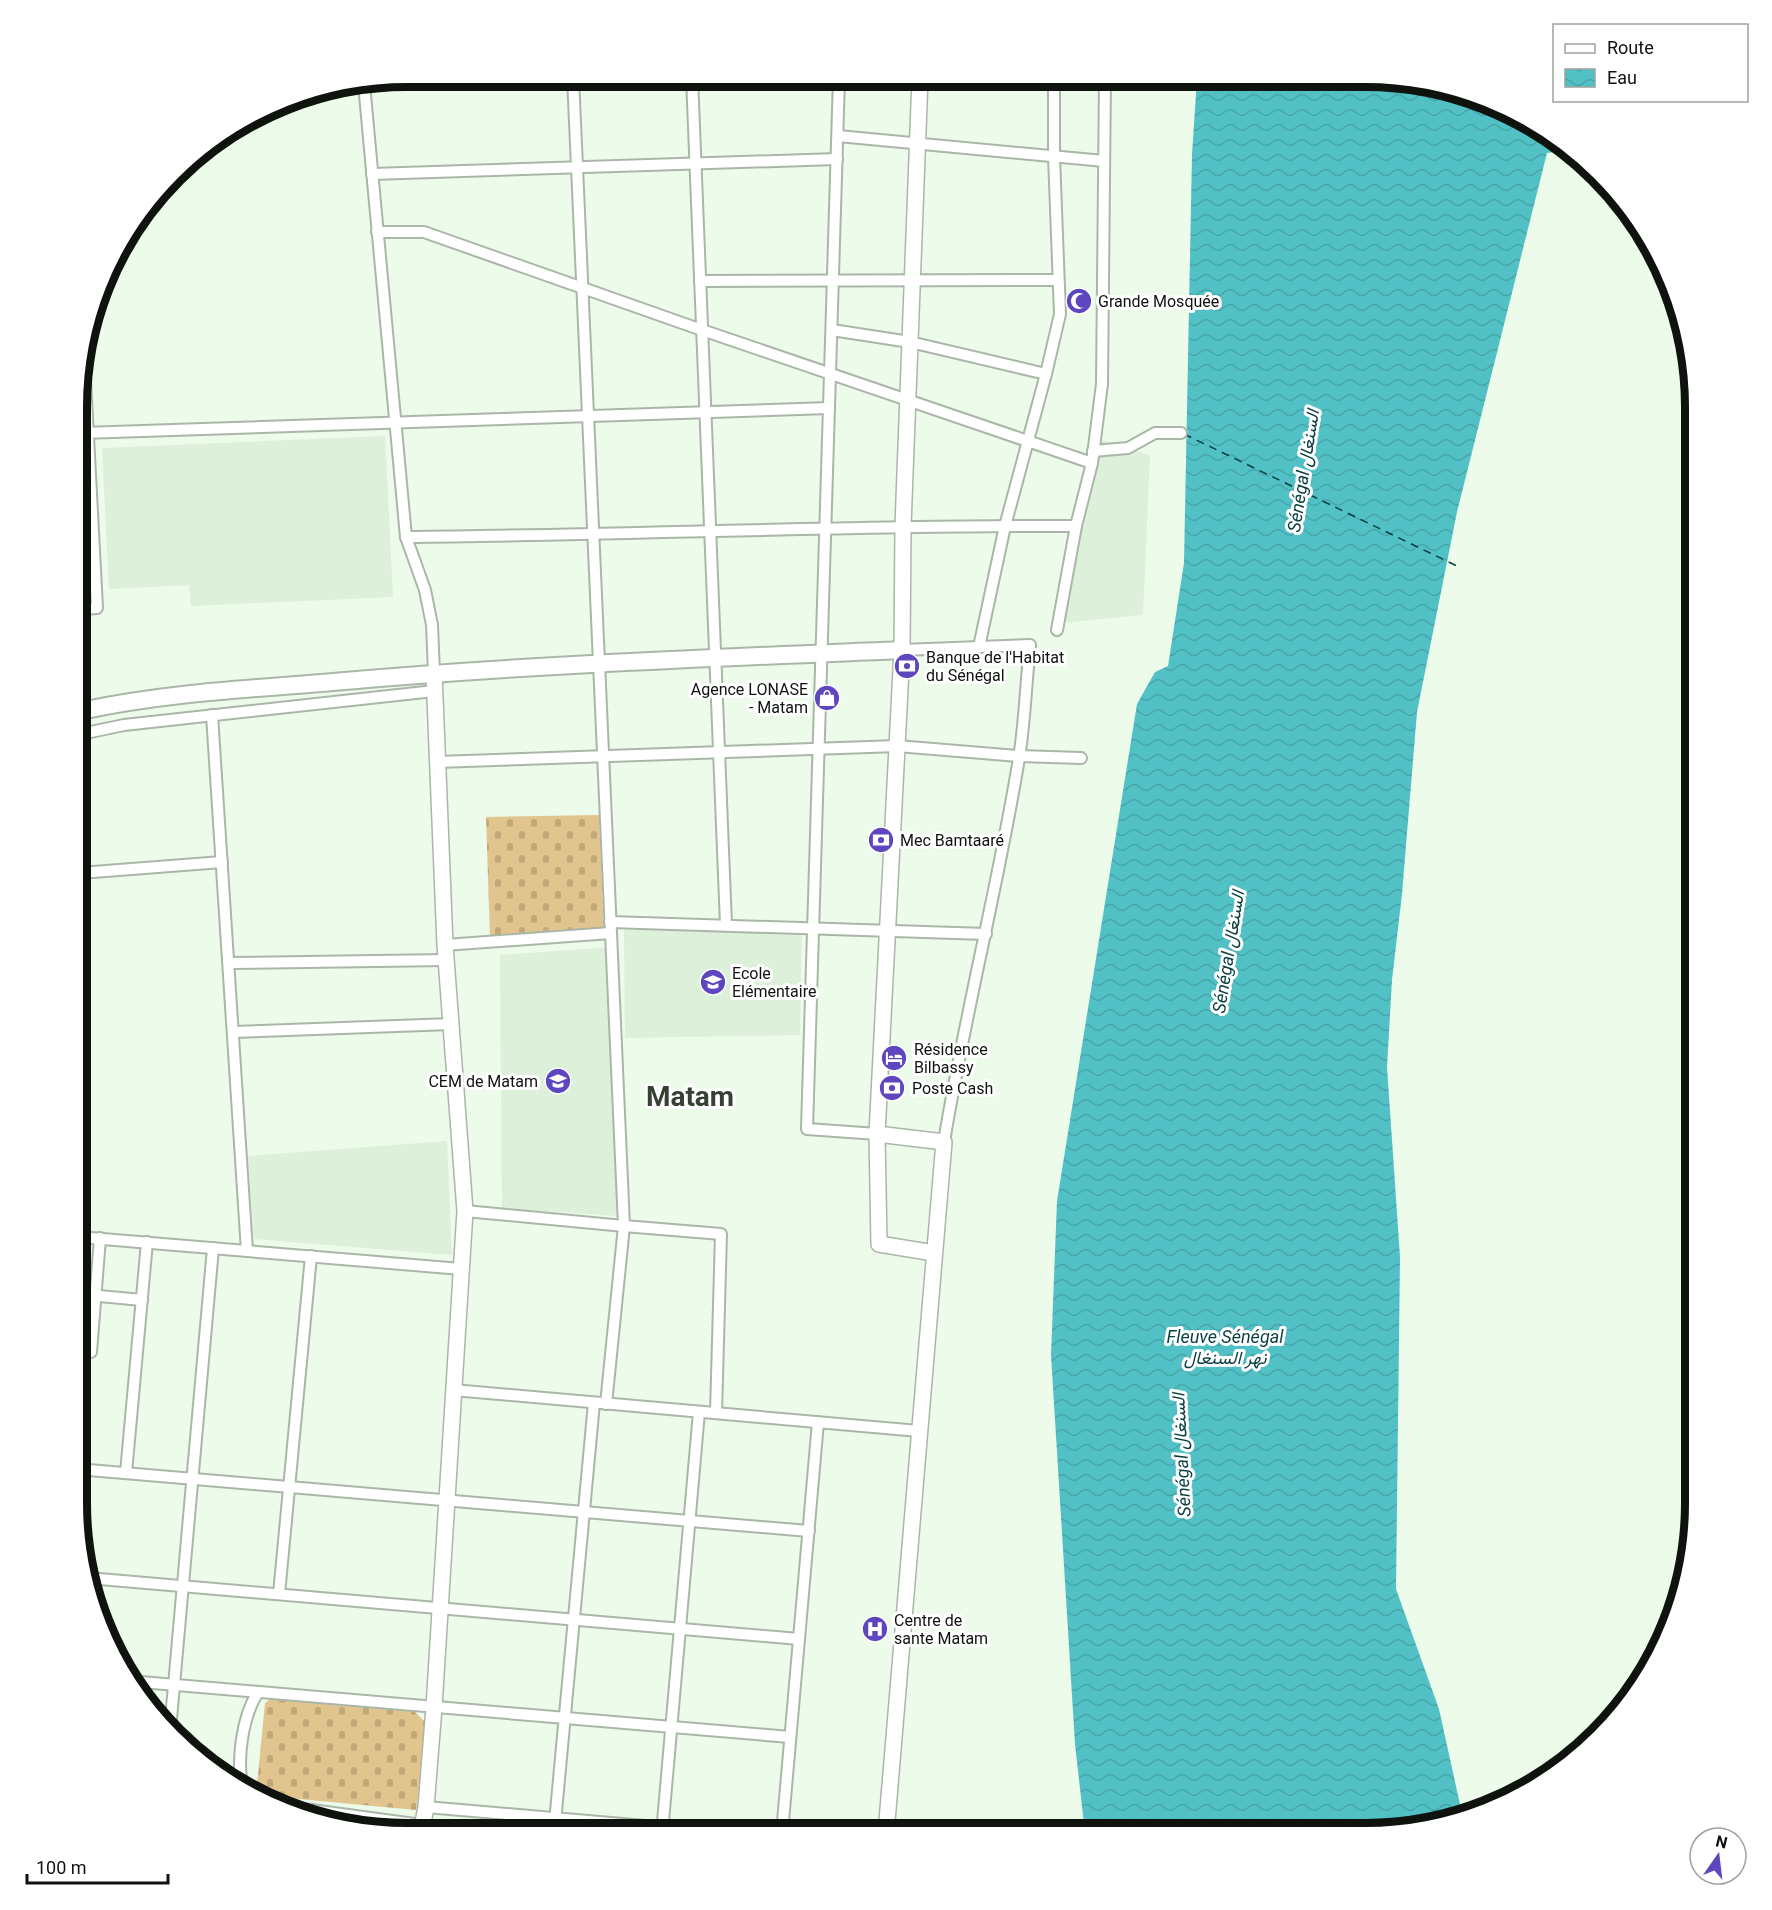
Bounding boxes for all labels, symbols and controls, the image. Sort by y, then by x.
legend [1553,24,1748,102]
text: Route [1607,37,1654,58]
text: Eau [1607,67,1637,88]
mosque icon: Grande Mosquée [1064,286,1094,316]
place label: Grande Mosquée [1098,292,1219,311]
water label: Sénégal السنغال [1283,406,1324,534]
place label: Banque de l'Habitat du Sénégal [926,648,1064,685]
bank icon: Banque de l'Habitat du Sénégal [892,651,922,681]
place label: Agence LONASE - Matam [691,680,808,717]
shop icon: Agence LONASE - Matam [812,683,842,713]
bank icon: Mec Bamtaaré [866,825,896,855]
place label: Mec Bamtaaré [900,831,1004,850]
water label: Sénégal السنغال [1208,887,1249,1015]
place label: Ecole Elémentaire [732,964,816,1001]
school or university icon: Ecole Elémentaire [698,967,728,997]
place label: Résidence Bilbassy [914,1040,988,1077]
hotel icon: Résidence Bilbassy [879,1043,909,1073]
school or university icon: CEM de Matam [543,1066,573,1096]
place label: CEM de Matam [428,1072,538,1091]
bank icon: Poste Cash [877,1073,907,1103]
place label: Poste Cash [912,1079,993,1098]
district label: Matam [646,1080,734,1113]
water label: Fleuve Sénégal نهر السنغال [1167,1326,1284,1369]
water label: Sénégal السنغال [1167,1391,1196,1517]
place label: Centre de sante Matam [894,1611,988,1648]
hospital icon: Centre de sante Matam [860,1614,890,1644]
north arrow [1688,1826,1748,1886]
text: N [1714,1831,1729,1853]
scale bar [27,1847,168,1885]
text: 100 m [36,1857,87,1878]

